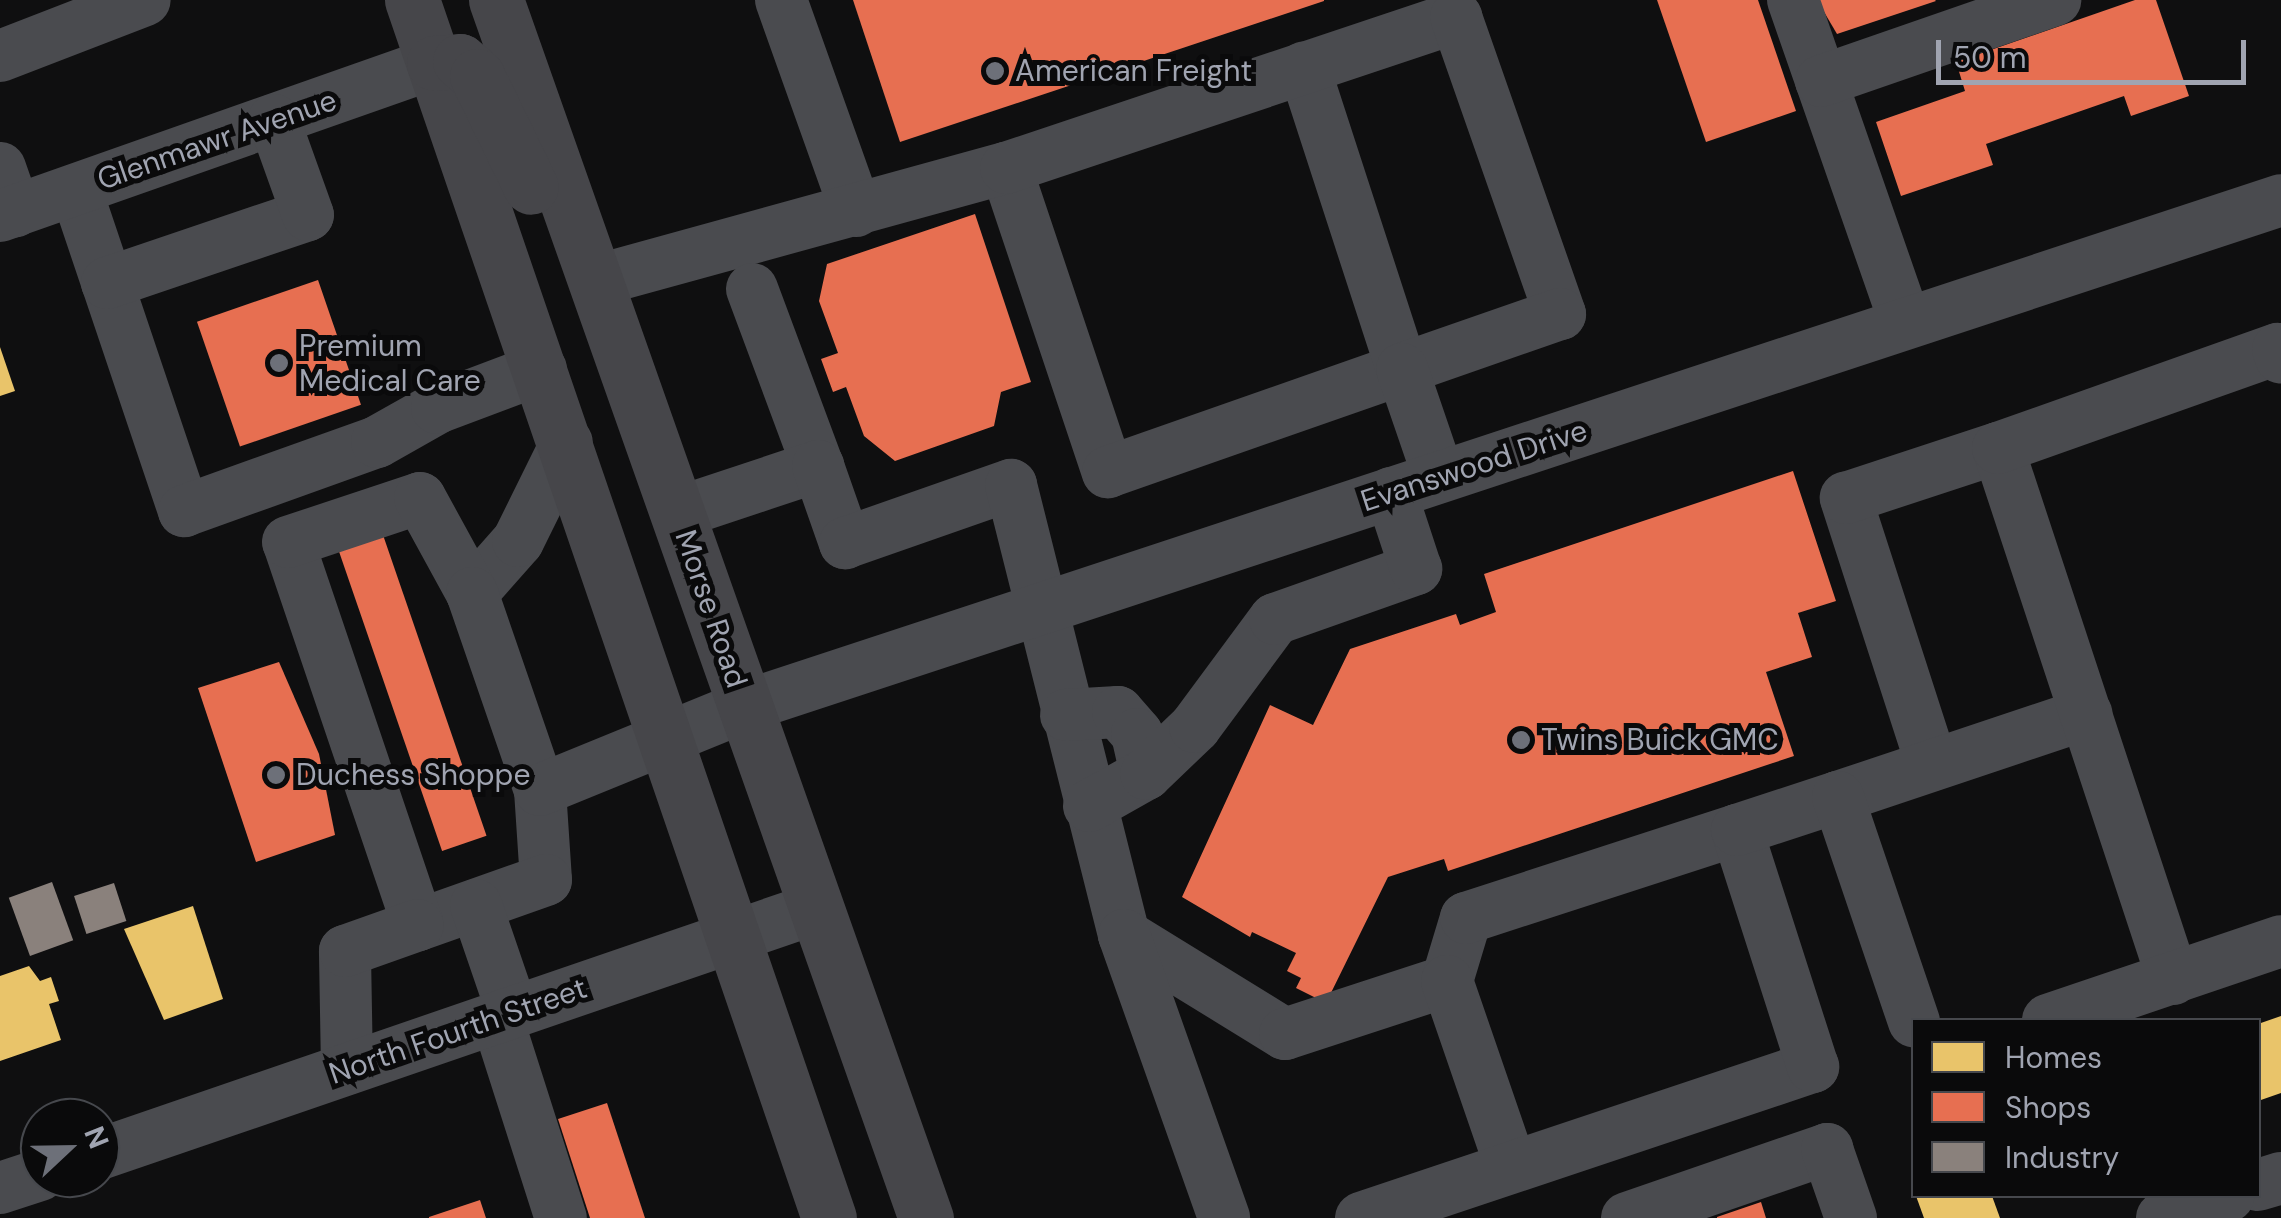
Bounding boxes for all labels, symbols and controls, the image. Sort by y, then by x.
scale bar [1941,20,2251,82]
text: 50 m [1953,38,2027,77]
place label: American Freight [1015,53,1252,89]
marker: American Freight [984,60,1006,82]
street label: Glenmawr Avenue [93,82,341,198]
place label: Premium Medical Care [299,328,481,398]
marker: Premium Medical Care [268,352,290,374]
street label: Evanswood Drive [1356,412,1592,520]
street label: Morse Road [667,526,755,692]
place label: Twins Buick GMC [1541,722,1779,758]
marker: Twins Buick GMC [1510,729,1532,751]
place label: Duchess Shoppe [296,757,530,793]
marker: Duchess Shoppe [265,764,287,786]
street label: North Fourth Street [324,970,592,1092]
legend [1911,1018,2261,1198]
text: Homes [2005,1038,2102,1077]
text: Shops [2005,1088,2091,1127]
north arrow [20,1098,120,1198]
text: N [75,1121,117,1154]
text: Industry [2005,1138,2119,1177]

